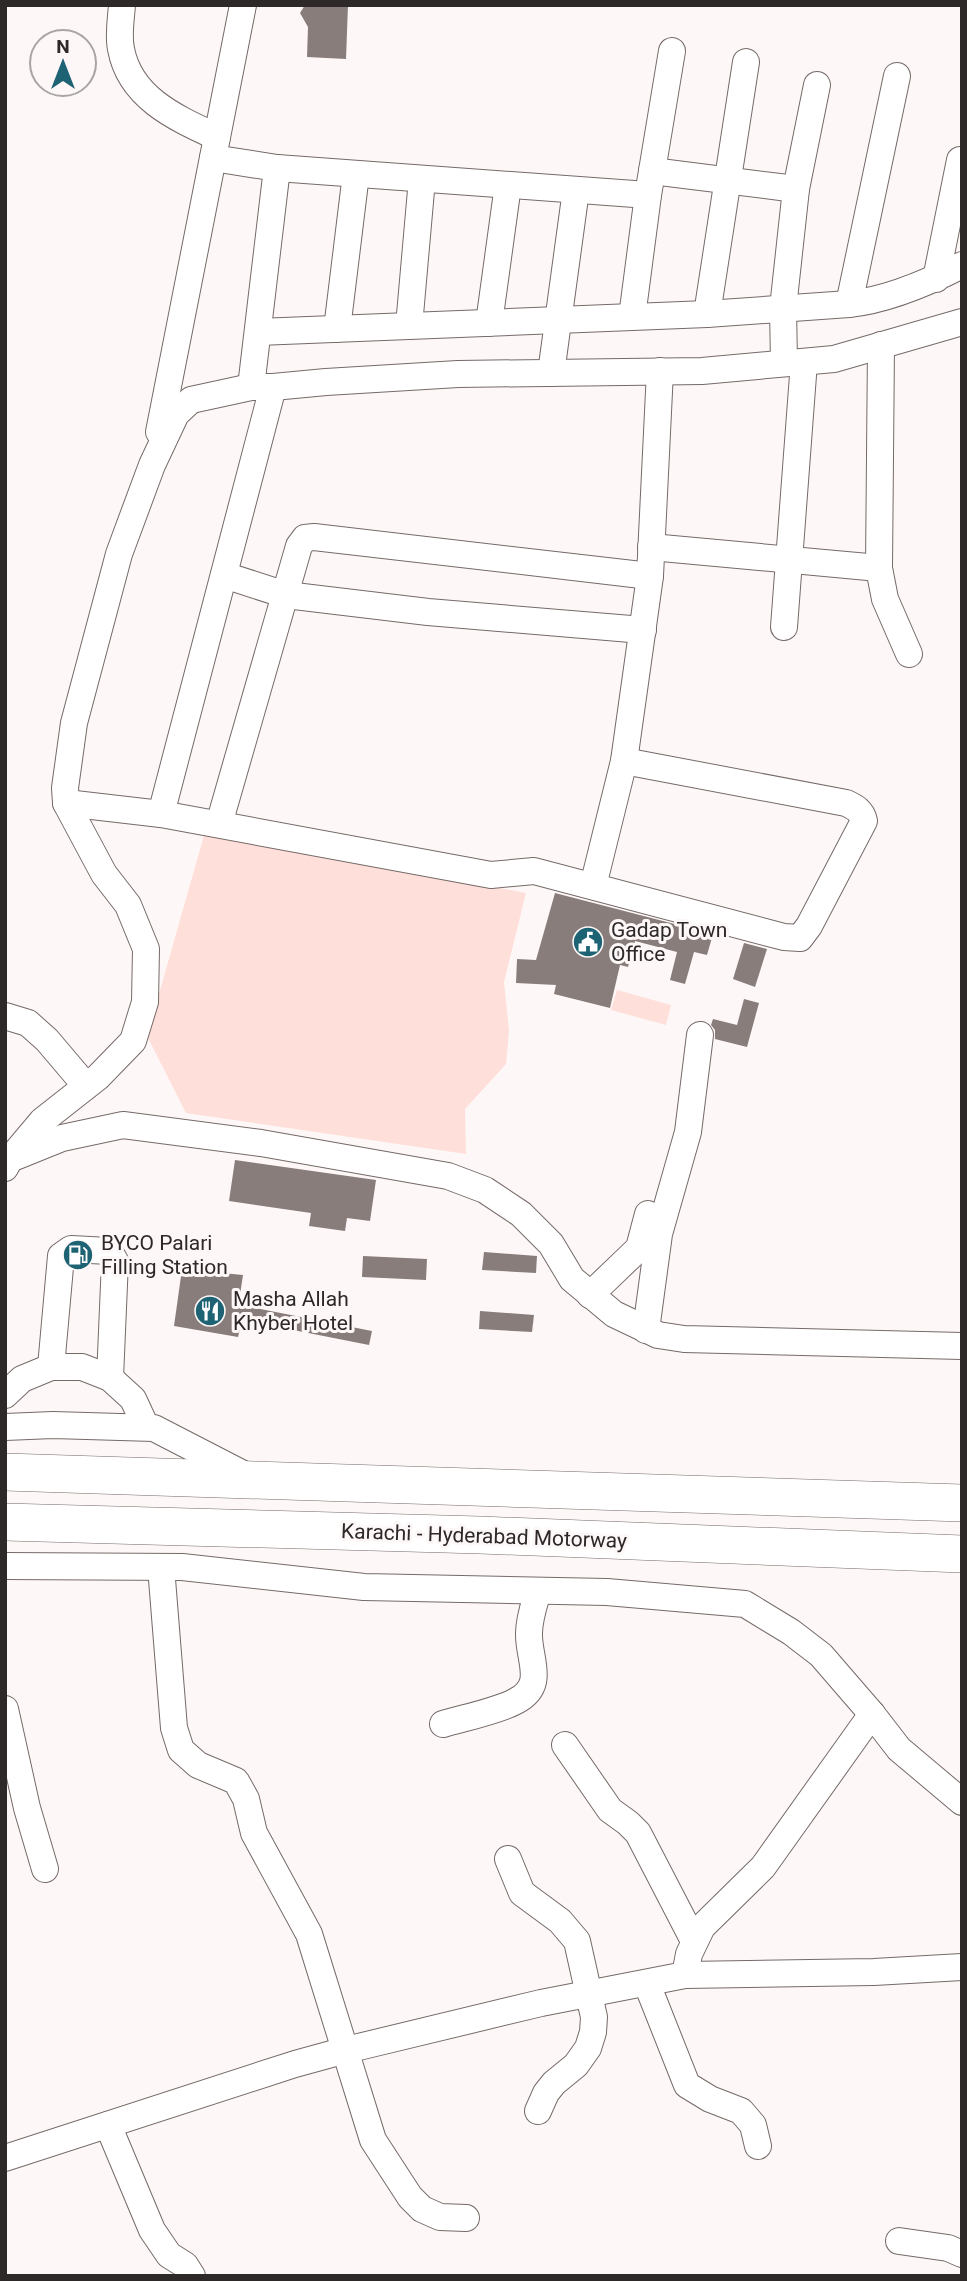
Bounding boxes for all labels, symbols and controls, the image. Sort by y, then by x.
north arrow [28,28,98,98]
text: N [56,35,70,58]
place label: Gadap Town Office [611,918,727,966]
public building icon: Gadap Town Office [571,925,605,959]
place label: BYCO Palari Filling Station [101,1231,228,1279]
fuel station icon: BYCO Palari Filling Station [61,1238,95,1272]
place label: Masha Allah Khyber Hotel [233,1287,353,1335]
restaurant icon: Masha Allah Khyber Hotel [193,1294,227,1328]
street label: Karachi - Hyderabad Motorway [341,1519,627,1553]

